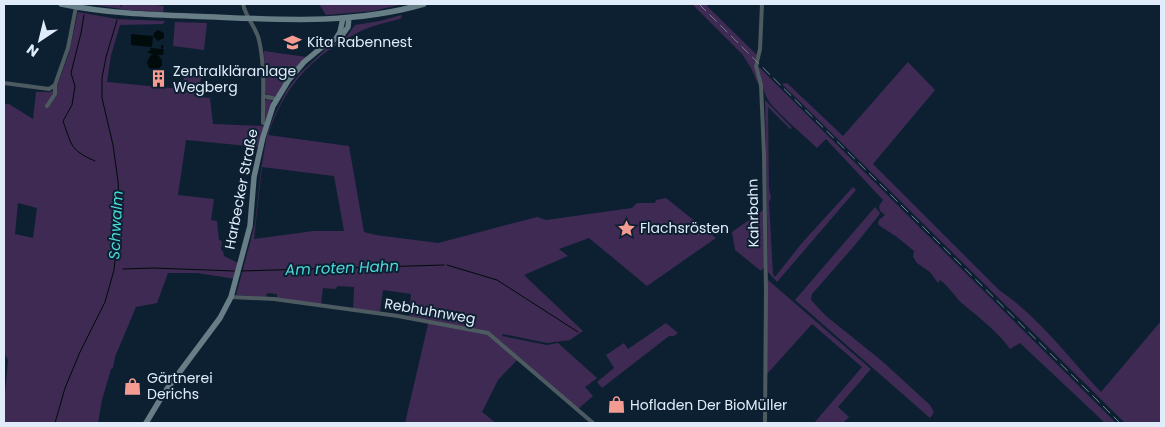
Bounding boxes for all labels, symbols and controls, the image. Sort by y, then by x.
north arrow [15,15,65,65]
school or university icon: Kita Rabennest [283,32,303,52]
place label: Kita Rabennest [307,32,412,52]
text: N [22,39,43,62]
place label: Zentralkläranlage Wegberg [173,61,297,97]
building icon: Zentralkläranlage Wegberg [149,69,169,89]
street label: Harbecker Straße [220,127,263,251]
street label: Kahrbahn [742,178,764,248]
water label: Schwalm [103,190,128,260]
place icon: Flachsrösten [616,218,636,238]
place label: Flachsrösten [640,218,729,238]
water label: Am roten Hahn [284,255,399,280]
street label: Rebhuhnweg [383,293,477,329]
place label: Gärtnerei Derichs [147,368,213,404]
shop icon: Gärtnerei Derichs [123,376,143,396]
shop icon: Hofladen Der BioMüller [606,395,626,415]
place label: Hofladen Der BioMüller [630,395,787,415]

